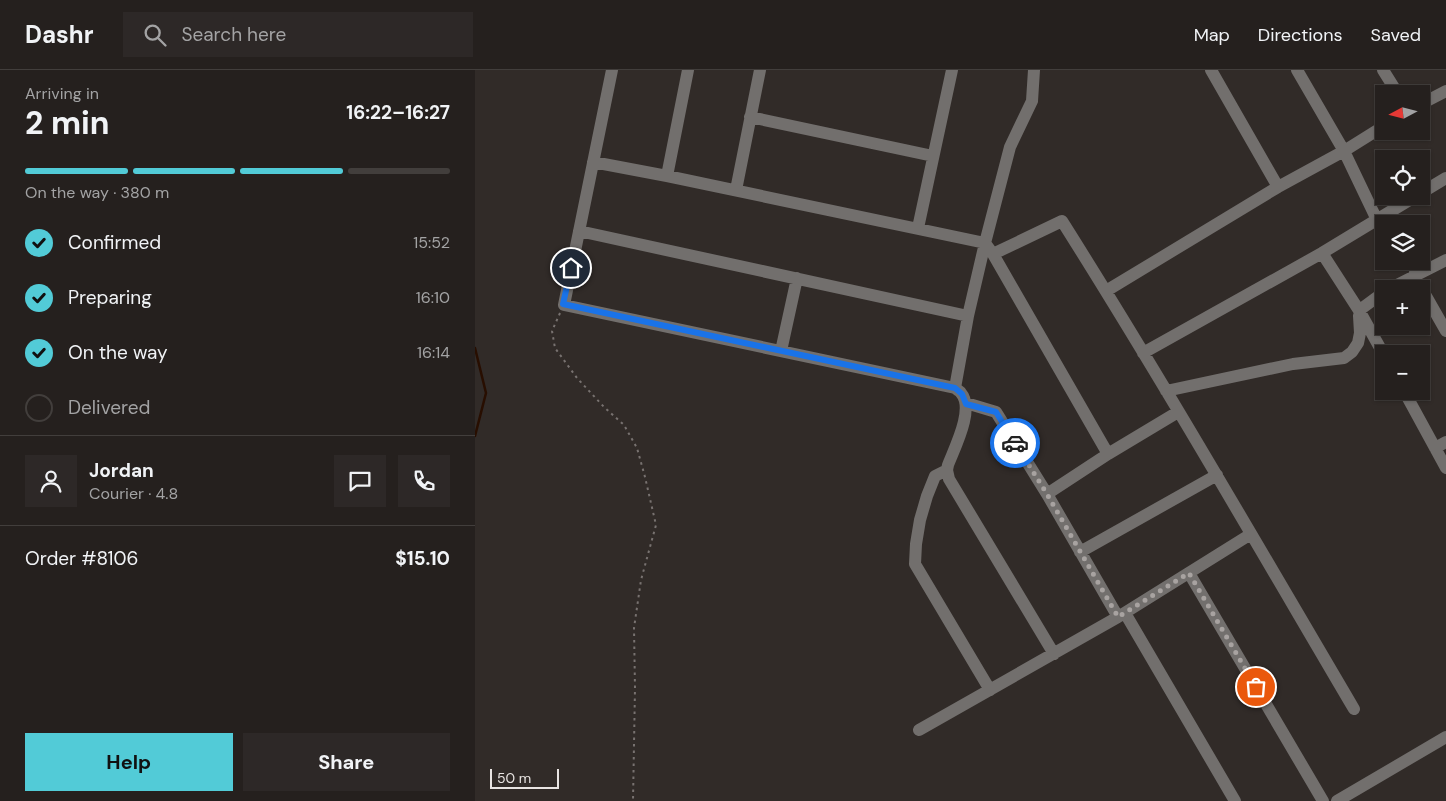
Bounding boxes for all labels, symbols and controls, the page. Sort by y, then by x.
search box [123,12,473,57]
text: Dashr [25,19,93,50]
icon: search [141,21,169,49]
text: Search here [181,22,286,47]
text: Map [1194,23,1230,47]
text: Directions [1258,23,1343,47]
text: Saved [1371,23,1421,47]
text: Arriving in [25,83,99,104]
north arrow [1375,85,1430,140]
map controls [1375,85,1430,400]
text: 16:22–16:27 [346,100,450,125]
text: 2 min [25,102,110,144]
button: locate [1375,150,1430,205]
text: On the way · 380 m [25,182,169,203]
button: layers [1375,215,1430,270]
icon: check [25,229,53,257]
text: Confirmed [68,230,161,255]
text: 15:52 [413,232,450,253]
pin [550,247,592,289]
icon: home [557,254,585,282]
button: + [1375,280,1430,335]
icon: check [25,284,53,312]
text: Preparing [68,285,152,310]
text: 16:10 [416,287,450,308]
icon: check [25,339,53,367]
text: On the way [68,340,168,365]
text: 16:14 [417,342,450,363]
button: − [1375,345,1430,400]
text: Delivered [68,395,150,420]
courier [990,418,1040,468]
icon: car [1001,429,1029,457]
button: person [25,455,77,507]
button: chat [334,455,386,507]
button: phone [398,455,450,507]
text: Jordan [89,458,154,483]
text: Courier · 4.8 [89,483,178,504]
text: Order #8106 [25,546,138,571]
text: $15.10 [395,546,450,571]
pin [1235,666,1277,708]
icon: bag [1242,673,1270,701]
button: Help [25,733,233,791]
button: Share [243,733,450,791]
scale bar [490,766,559,789]
text: 50 m [497,769,531,787]

